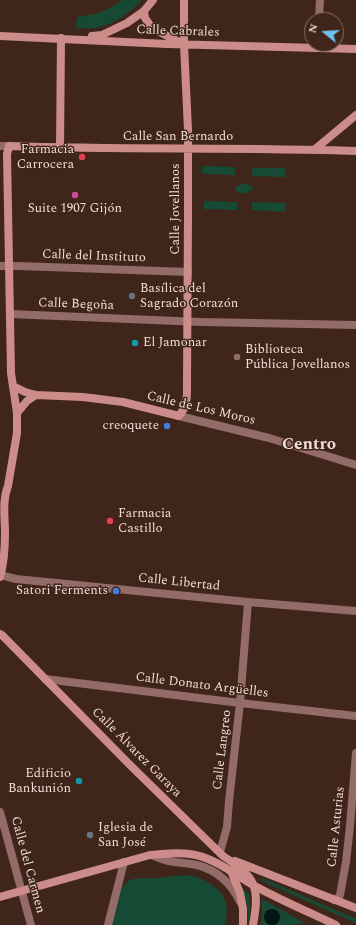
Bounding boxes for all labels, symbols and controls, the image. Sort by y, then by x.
north arrow [304,12,344,52]
text: N [304,22,323,35]
street label: Calle Cabrales [136,23,220,41]
street label: Calle San Bernardo [123,129,233,145]
place label: Farmacia Carrocera [17,142,74,173]
marker: Farmacia Carrocera [77,152,87,162]
street label: Calle Jovellanos [168,163,184,255]
marker: Suite 1907 Gijón [70,190,80,200]
place label: Suite 1907 Gijón [28,201,122,217]
street label: Calle del Instituto [42,247,146,267]
place label: Basílica del Sagrado Corazón [140,281,238,312]
marker: Basílica del Sagrado Corazón [127,291,137,301]
street label: Calle Begoña [38,296,114,314]
place label: El Jamonar [143,335,207,351]
marker: El Jamonar [130,338,140,348]
place label: Biblioteca Pública Jovellanos [245,342,350,373]
marker: Biblioteca Pública Jovellanos [232,352,242,362]
street label: Calle de Los Moros [145,389,257,429]
place label: creoquete [103,418,159,434]
marker: creoquete [162,421,172,431]
district label: Centro [282,436,336,456]
place label: Farmacia Castillo [118,506,171,537]
marker: Farmacia Castillo [105,516,115,526]
street label: Calle Libertad [137,571,221,595]
place label: Satori Ferments [16,583,108,599]
marker: Satori Ferments [111,586,121,596]
street label: Calle Donato Argüelles [135,670,269,702]
street label: Calle Álvarez Garaya [88,705,184,801]
street label: Calle Langreo [210,709,236,791]
place label: Edificio Bankunión [8,766,71,797]
marker: Edificio Bankunión [74,776,84,786]
street label: Calle Asturias [325,786,349,868]
street label: Calle del Carmen [7,815,47,915]
place label: Iglesia de San José [98,820,153,851]
marker: Iglesia de San José [85,830,95,840]

